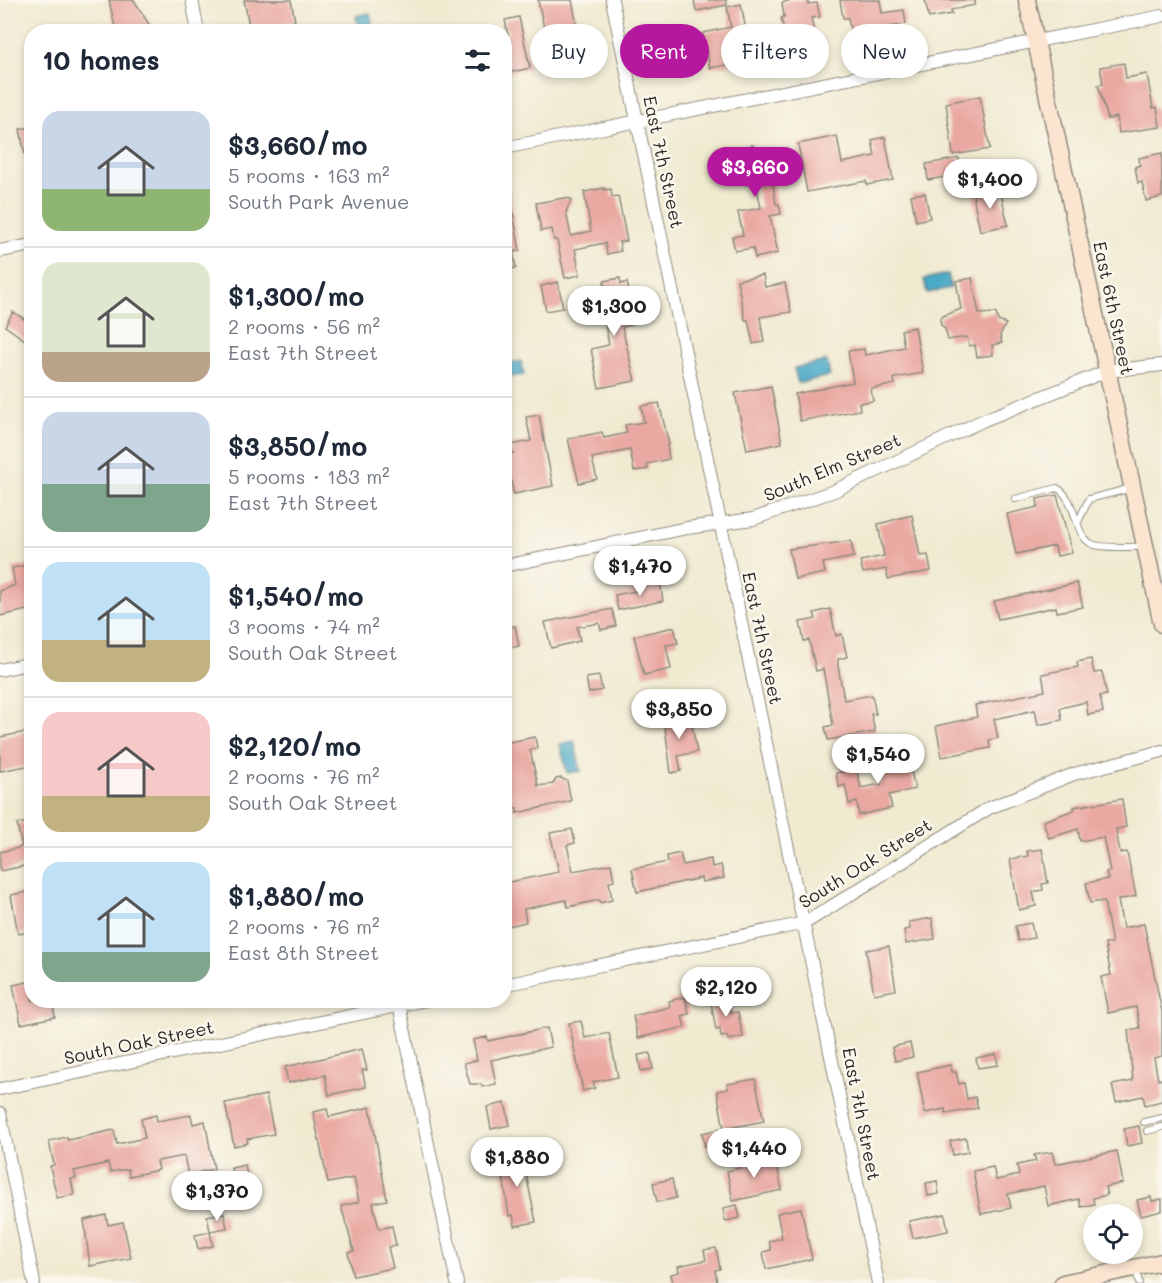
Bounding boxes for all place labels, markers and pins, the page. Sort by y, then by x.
pin: $3,660 [706,147,804,198]
pin: $1,400 [941,159,1039,210]
pin: $1,300 [565,286,663,337]
pin: $1,470 [591,546,689,597]
pin: $3,850 [630,689,728,740]
pin: $1,540 [829,734,927,785]
pin: $2,120 [677,967,775,1018]
pin: $1,440 [705,1128,803,1179]
pin: $1,880 [468,1137,566,1188]
pin: $1,370 [168,1171,266,1222]

